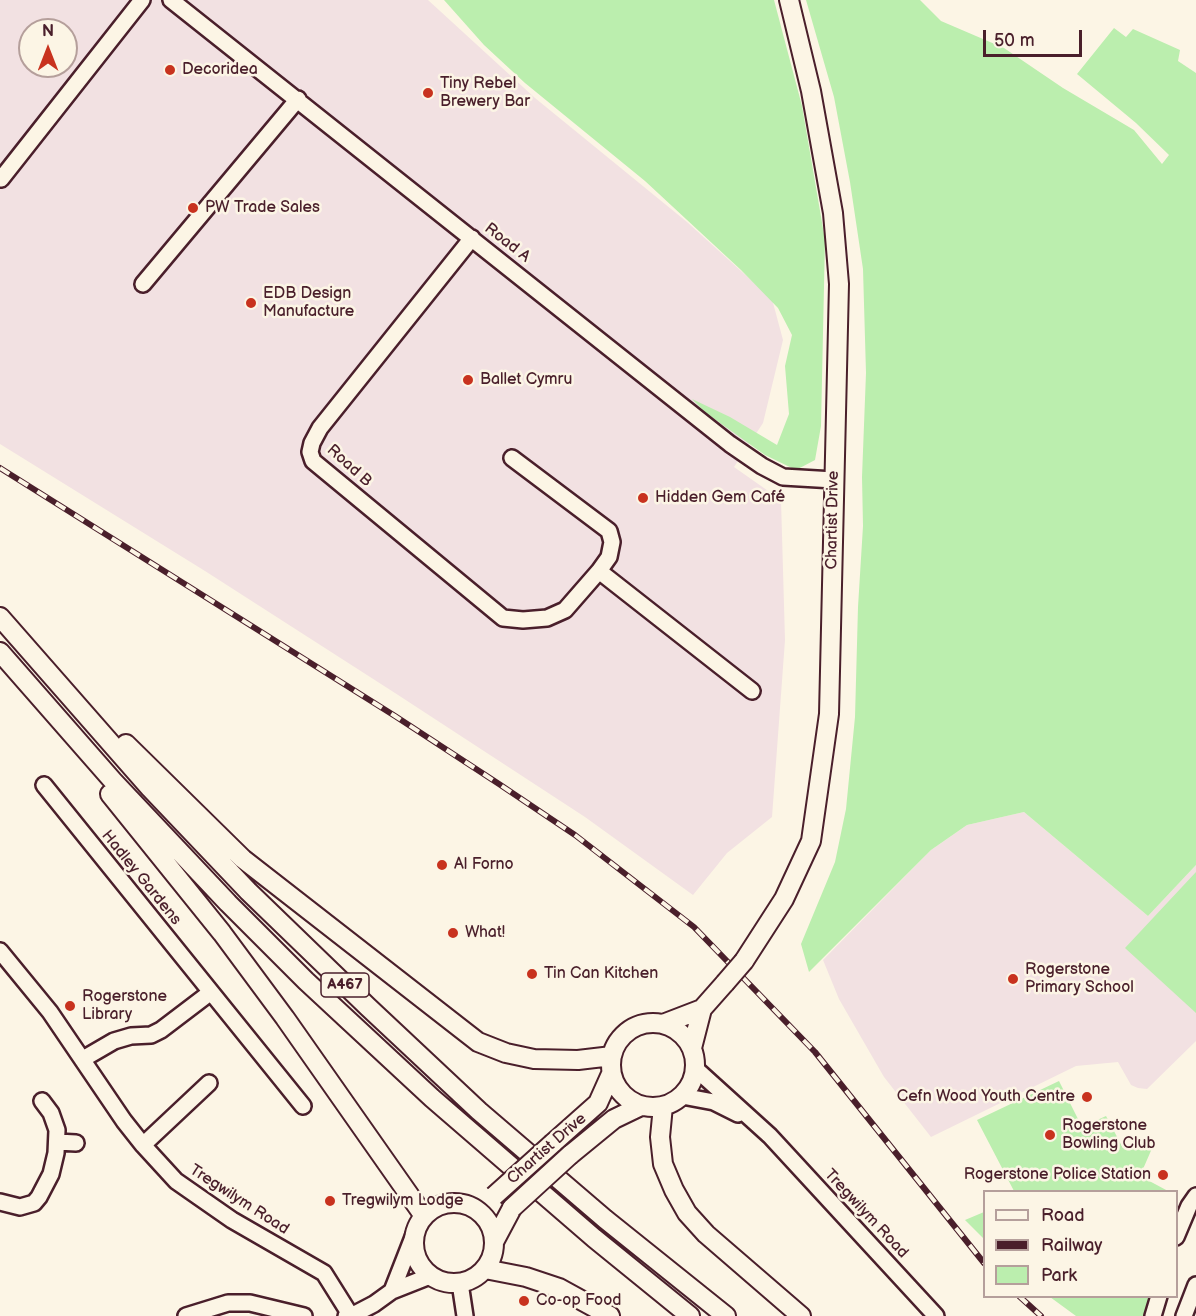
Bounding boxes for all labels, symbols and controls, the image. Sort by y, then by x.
north arrow [18,18,78,78]
scale bar [986,18,1085,56]
text: N [42,22,54,41]
text: 50 m [994,30,1035,51]
place label: Decoridea [182,60,258,80]
marker: Decoridea [163,63,177,77]
place label: Tiny Rebel Brewery Bar [440,74,530,112]
marker: Tiny Rebel Brewery Bar [421,86,435,100]
place label: PW Trade Sales [205,198,320,218]
marker: PW Trade Sales [186,201,200,215]
street label: Road A [480,219,534,267]
place label: EDB Design Manufacture [263,284,354,322]
marker: EDB Design Manufacture [244,296,258,310]
place label: Ballet Cymru [480,370,572,390]
marker: Ballet Cymru [461,373,475,387]
street label: Road B [323,441,375,491]
street label: Chartist Drive [823,471,843,569]
place label: Hidden Gem Café [655,488,785,508]
marker: Hidden Gem Café [636,491,650,505]
street label: Hadley Gardens [97,827,185,929]
place label: Al Forno [454,855,514,875]
marker: Al Forno [435,858,449,872]
place label: What! [465,923,505,943]
marker: What! [446,926,460,940]
place label: Rogerstone Primary School [1025,960,1134,998]
place label: Tin Can Kitchen [544,964,658,984]
marker: Tin Can Kitchen [525,967,539,981]
marker: Rogerstone Primary School [1006,972,1020,986]
road number: A467 [321,973,369,997]
place label: Rogerstone Library [82,987,167,1025]
marker: Rogerstone Library [63,999,77,1013]
place label: Cefn Wood Youth Centre [897,1087,1075,1107]
marker: Cefn Wood Youth Centre [1080,1090,1094,1104]
street label: Chartist Drive [503,1109,591,1189]
place label: Rogerstone Bowling Club [1062,1116,1155,1154]
marker: Rogerstone Bowling Club [1043,1128,1057,1142]
street label: Tregwilym Road [186,1161,292,1239]
place label: Rogerstone Police Station [964,1165,1151,1185]
street label: Tregwilym Road [820,1166,912,1262]
marker: Rogerstone Police Station [1156,1168,1170,1182]
legend [983,1190,1178,1298]
place label: Tregwilym Lodge [342,1191,464,1211]
marker: Tregwilym Lodge [323,1194,337,1208]
text: Road [1041,1205,1085,1226]
text: Railway [1041,1235,1103,1256]
text: Park [1041,1265,1077,1286]
place label: Co-op Food [536,1291,621,1311]
marker: Co-op Food [517,1294,531,1308]

